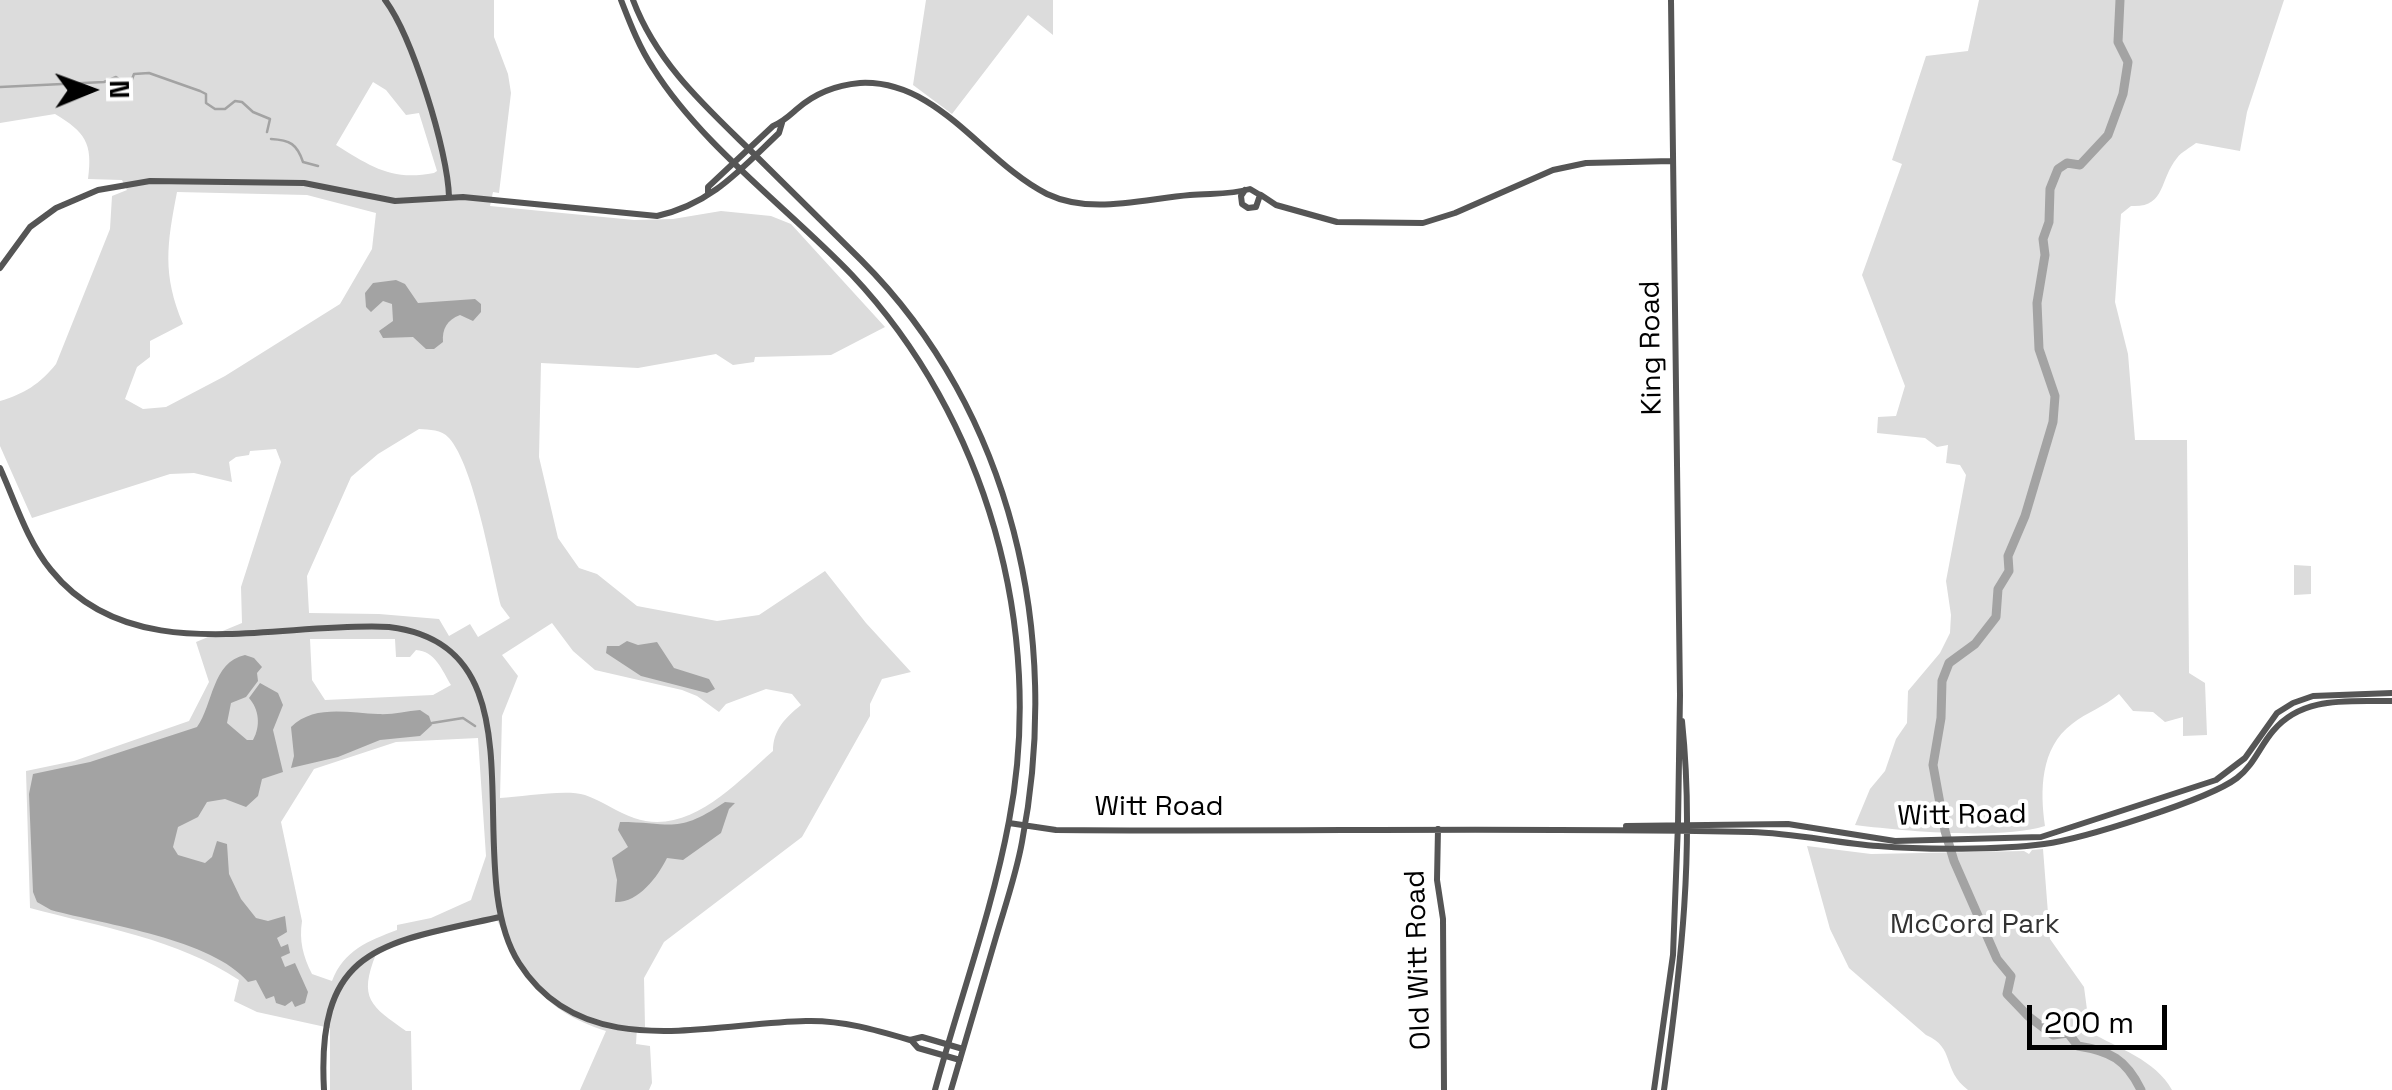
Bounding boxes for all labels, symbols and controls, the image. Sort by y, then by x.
north arrow [40,40,140,140]
text: N [102,80,138,99]
street label: King Road [1634,280,1670,416]
street label: Witt Road [1094,790,1224,824]
street label: Witt Road [1897,798,2027,834]
street label: Old Witt Road [1399,869,1439,1051]
park label: McCord Park [1890,908,2060,942]
scale bar [2032,985,2172,1047]
text: 200 m [2044,1003,2134,1042]

